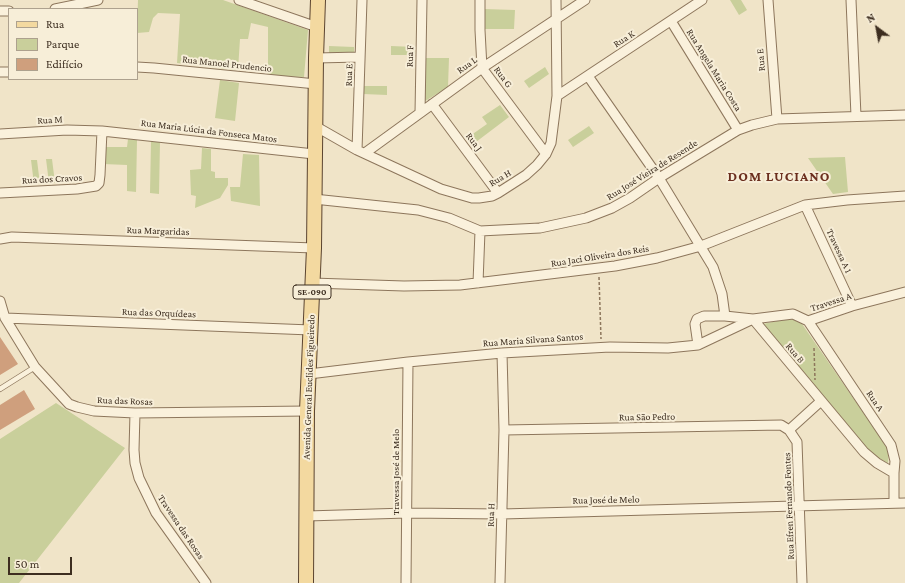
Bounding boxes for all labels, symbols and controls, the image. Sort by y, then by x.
legend [8,8,138,80]
north arrow [857,8,897,48]
text: N [864,11,877,25]
text: Rua [46,17,64,31]
street label: Rua Angela Maria Costa [684,27,744,113]
street label: Rua K [611,28,637,50]
text: Parque [46,37,79,51]
street label: Rua F [404,45,416,67]
street label: Rua E [754,48,768,72]
street label: Rua Manoel Prudencio [182,53,272,75]
street label: Rua L [454,54,480,76]
text: Edifício [46,57,83,71]
street label: Rua E [343,63,355,87]
street label: Rua G [491,64,515,90]
street label: Rua M [37,113,63,127]
street label: Rua Maria Lúcia da Fonseca Matos [140,117,278,145]
street label: Rua J [463,130,485,154]
street label: Rua José Vieira de Resende [604,137,700,203]
street label: Rua H [487,167,513,189]
district label: DOM LUCIANO [728,169,830,185]
street label: Rua dos Cravos [21,171,83,187]
street label: Rua Margaridas [126,224,190,238]
street label: Travessa A 1 [824,227,854,275]
street label: Rua Jaci Oliveira dos Reis [550,242,650,270]
road number: SE-090 [293,285,331,299]
street label: Travessa A [809,290,853,314]
street label: Rua das Orquídeas [122,306,196,320]
street label: Avenida General Euclides Figueiredo [300,314,318,460]
street label: Rua Maria Silvana Santos [482,331,584,349]
street label: Rua B [783,340,807,366]
street label: Rua A [864,388,886,414]
street label: Rua das Rosas [97,394,153,408]
street label: Rua São Pedro [619,411,675,423]
street label: Travessa José de Melo [390,429,402,515]
street label: Rua Efren Fernando Fontes [781,452,797,560]
street label: Travessa das Rosas [155,492,207,562]
street label: Rua José de Melo [572,493,640,507]
street label: Rua H [485,503,497,527]
scale bar [10,549,74,575]
text: 50 m [15,557,39,571]

